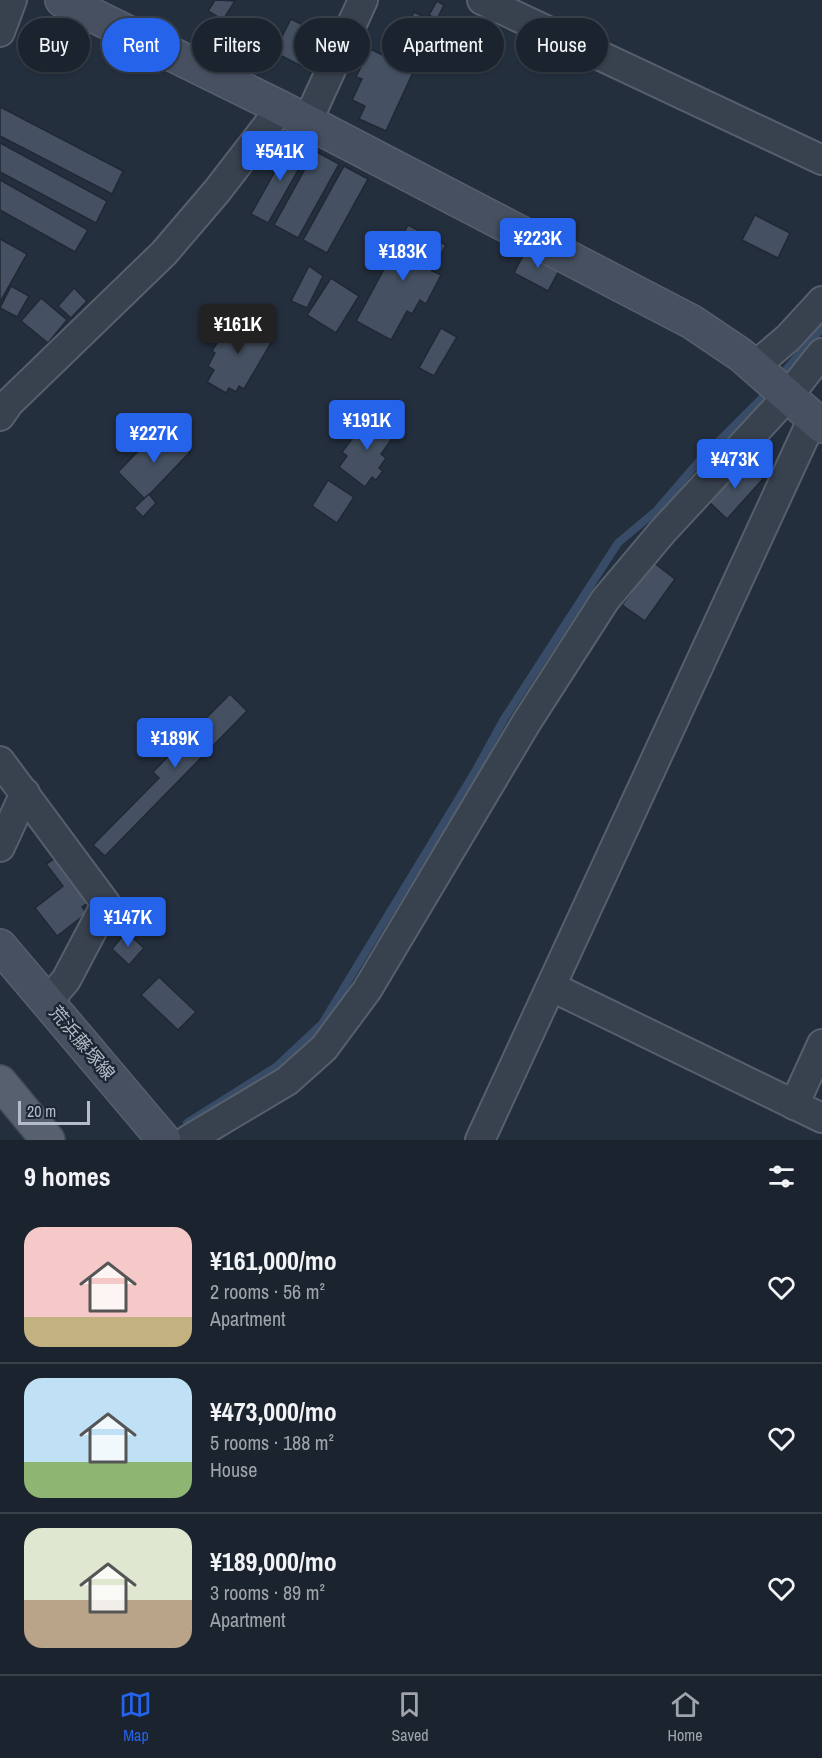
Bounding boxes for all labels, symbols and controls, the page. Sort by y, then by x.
chip: Buy [18,18,90,72]
chip: Rent [102,18,180,72]
chip: Filters [192,18,282,72]
chip: New [294,18,370,72]
chip: Apartment [382,18,504,72]
chip: House [516,18,608,72]
pin: ¥541K [238,131,322,182]
text: ¥541K [256,137,304,164]
pin: ¥223K [496,218,580,269]
text: ¥223K [514,224,562,251]
pin: ¥183K [361,231,445,282]
text: ¥183K [379,237,427,264]
pin: ¥161K [196,304,280,355]
text: ¥161K [214,310,262,337]
pin: ¥191K [325,400,409,451]
text: ¥191K [343,406,391,433]
pin: ¥227K [112,413,196,464]
text: ¥227K [130,419,178,446]
pin: ¥473K [693,439,777,490]
text: ¥473K [711,445,759,472]
pin: ¥189K [133,718,217,769]
text: ¥189K [151,724,199,751]
pin: ¥147K [86,897,170,948]
text: ¥147K [104,903,152,930]
street label: 荒浜藤塚線 [44,1000,121,1085]
scale bar [18,1098,90,1126]
text: 20 m [27,1100,56,1122]
text: 9 homes [24,1159,111,1194]
icon: filters [765,1160,798,1193]
text: ¥161,000/mo [210,1243,337,1278]
icon: home [72,1251,144,1323]
icon: heart [765,1271,798,1304]
text: 2 rooms · 56 m² [210,1278,325,1305]
text: Apartment [210,1305,286,1332]
text: ¥473,000/mo [210,1394,337,1429]
icon: home [72,1402,144,1474]
icon: heart [765,1422,798,1455]
text: 5 rooms · 188 m² [210,1429,334,1456]
text: House [210,1456,257,1483]
text: ¥189,000/mo [210,1544,337,1579]
icon: home [72,1552,144,1624]
icon: heart [765,1572,798,1605]
text: 3 rooms · 89 m² [210,1579,325,1606]
text: Apartment [210,1606,286,1633]
tab: Map [119,1688,152,1746]
tab: Saved [391,1688,429,1746]
tab: Home [668,1688,703,1746]

